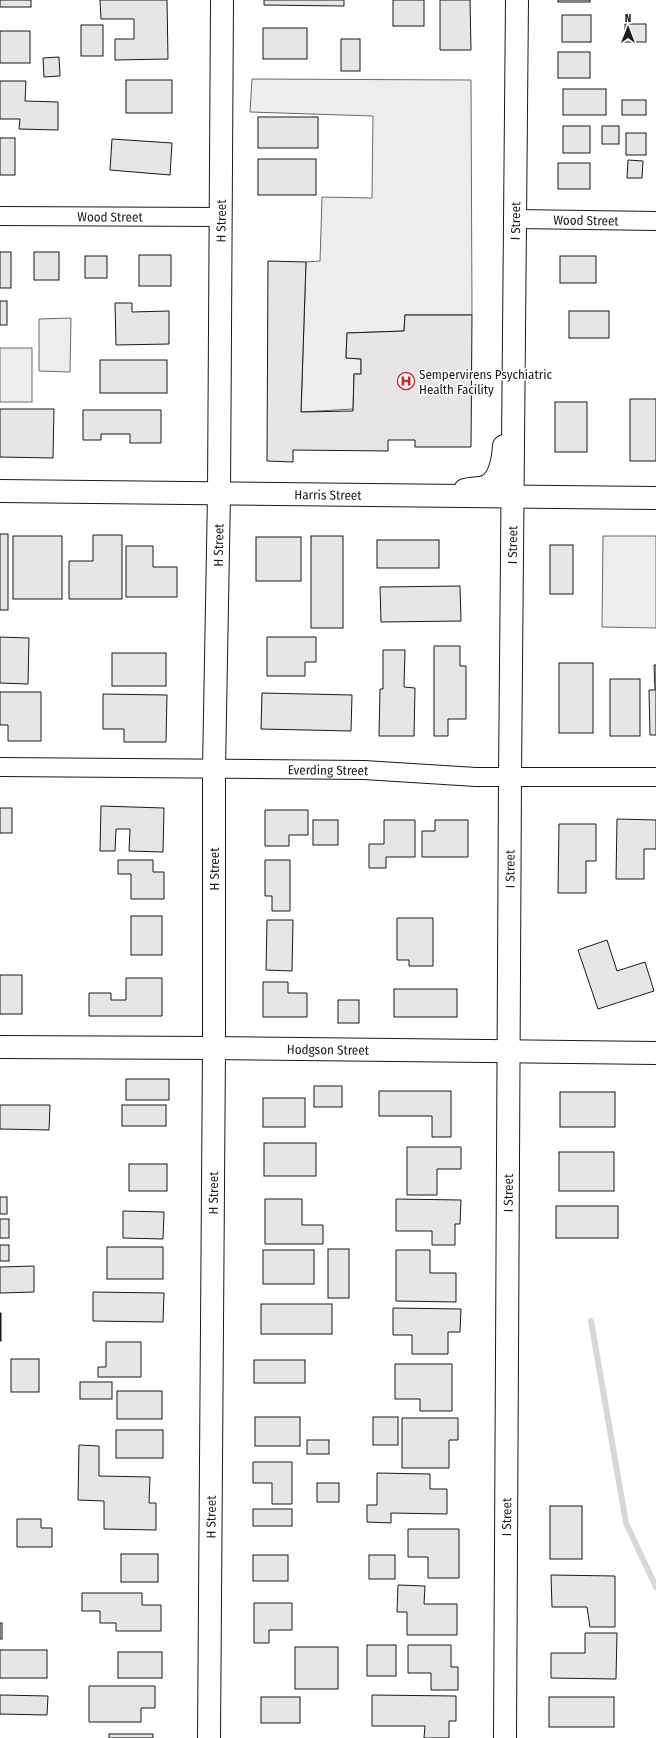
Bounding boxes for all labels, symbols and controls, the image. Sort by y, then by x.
north arrow [608,8,648,48]
text: N [625,12,631,25]
street label: H Street [213,199,228,243]
street label: I Street [507,201,523,240]
street label: Wood Street [77,209,143,224]
street label: Wood Street [553,212,620,228]
place label: Sempervirens Psychiatric Health Facility [419,367,553,397]
hospital icon: Sempervirens Psychiatric Health Facility [396,371,416,391]
street label: Harris Street [294,487,362,502]
street label: H Street [210,523,226,567]
street label: I Street [504,525,520,564]
street label: Everding Street [288,762,369,778]
street label: H Street [207,847,222,890]
street label: I Street [502,849,517,888]
street label: Hodgson Street [287,1041,370,1057]
street label: H Street [205,1171,221,1215]
street label: I Street [500,1173,515,1212]
street label: H Street [203,1495,218,1539]
street label: I Street [499,1497,514,1536]

